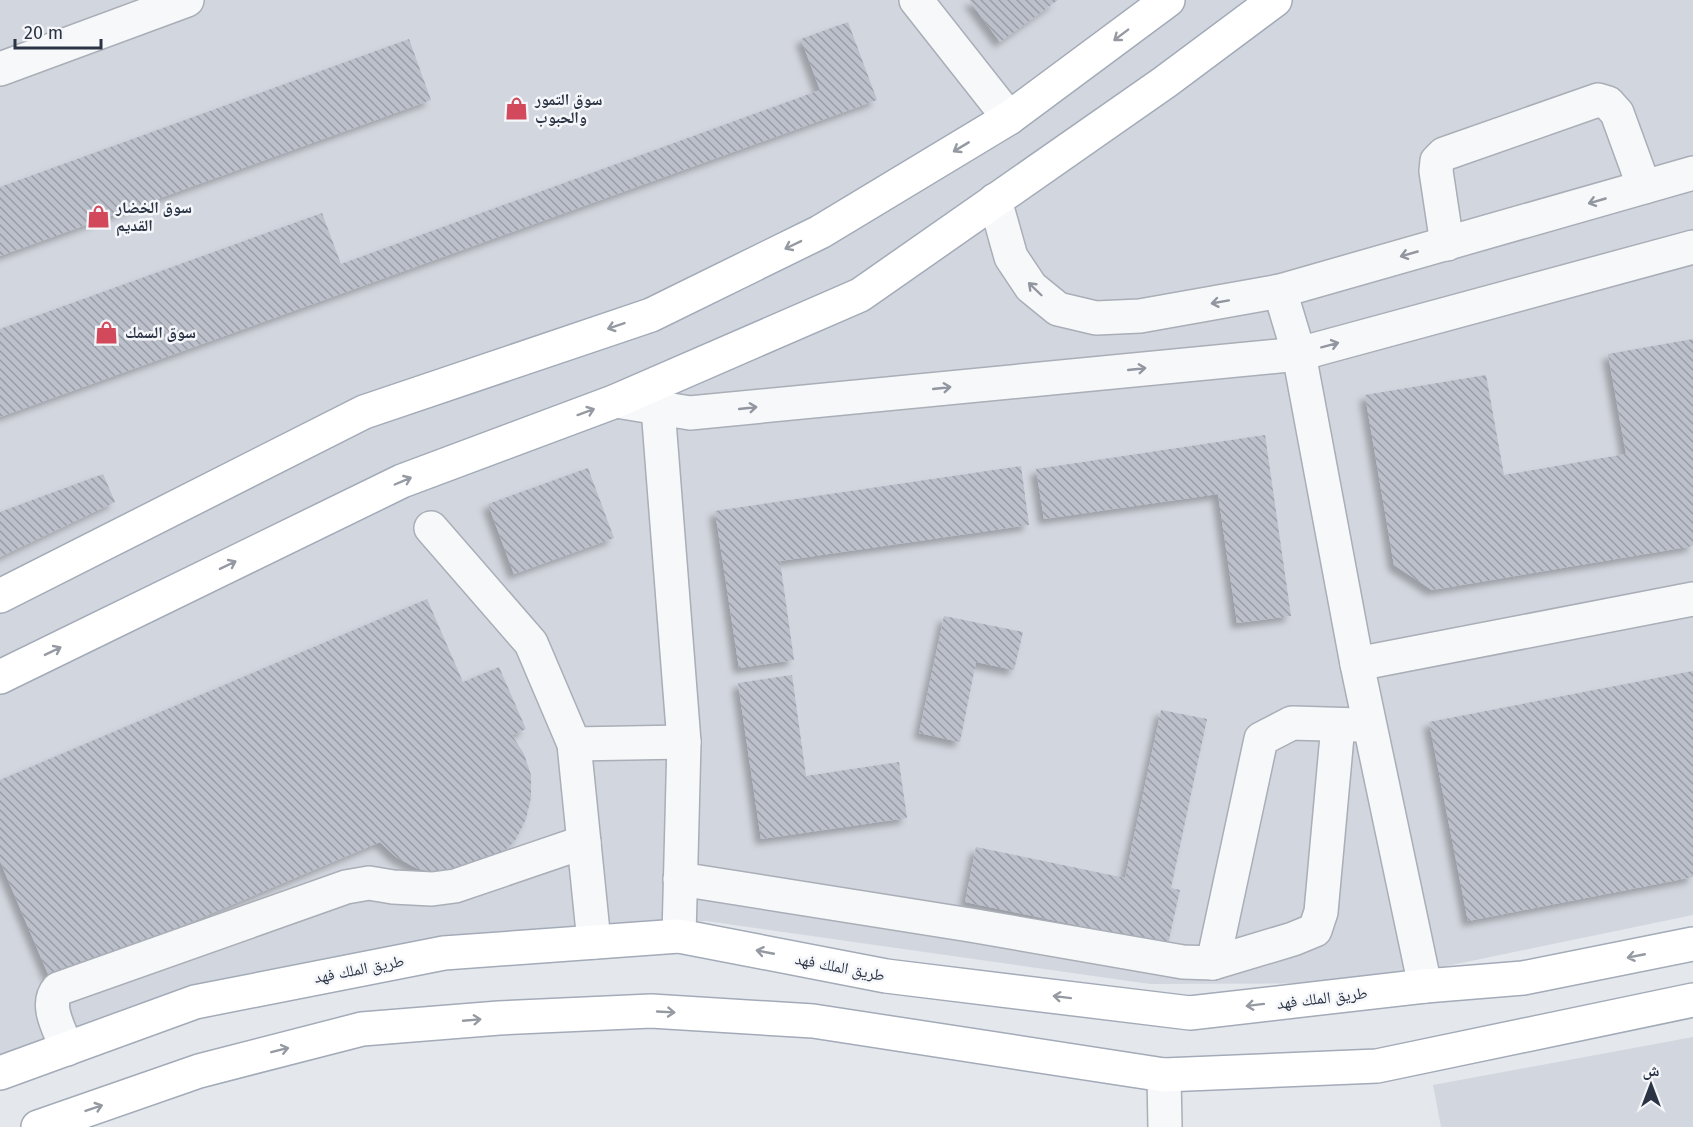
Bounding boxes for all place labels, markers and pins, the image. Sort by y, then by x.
place label: سوق التمور والحبوب [534,90,602,127]
shop icon: سوق التمور والحبوب [504,95,530,121]
place label: سوق الخضار القديم [115,198,192,237]
shop icon: سوق الخضار القديم [85,203,111,229]
shop icon: سوق السمك [94,319,120,345]
place label: سوق السمك [125,323,196,342]

